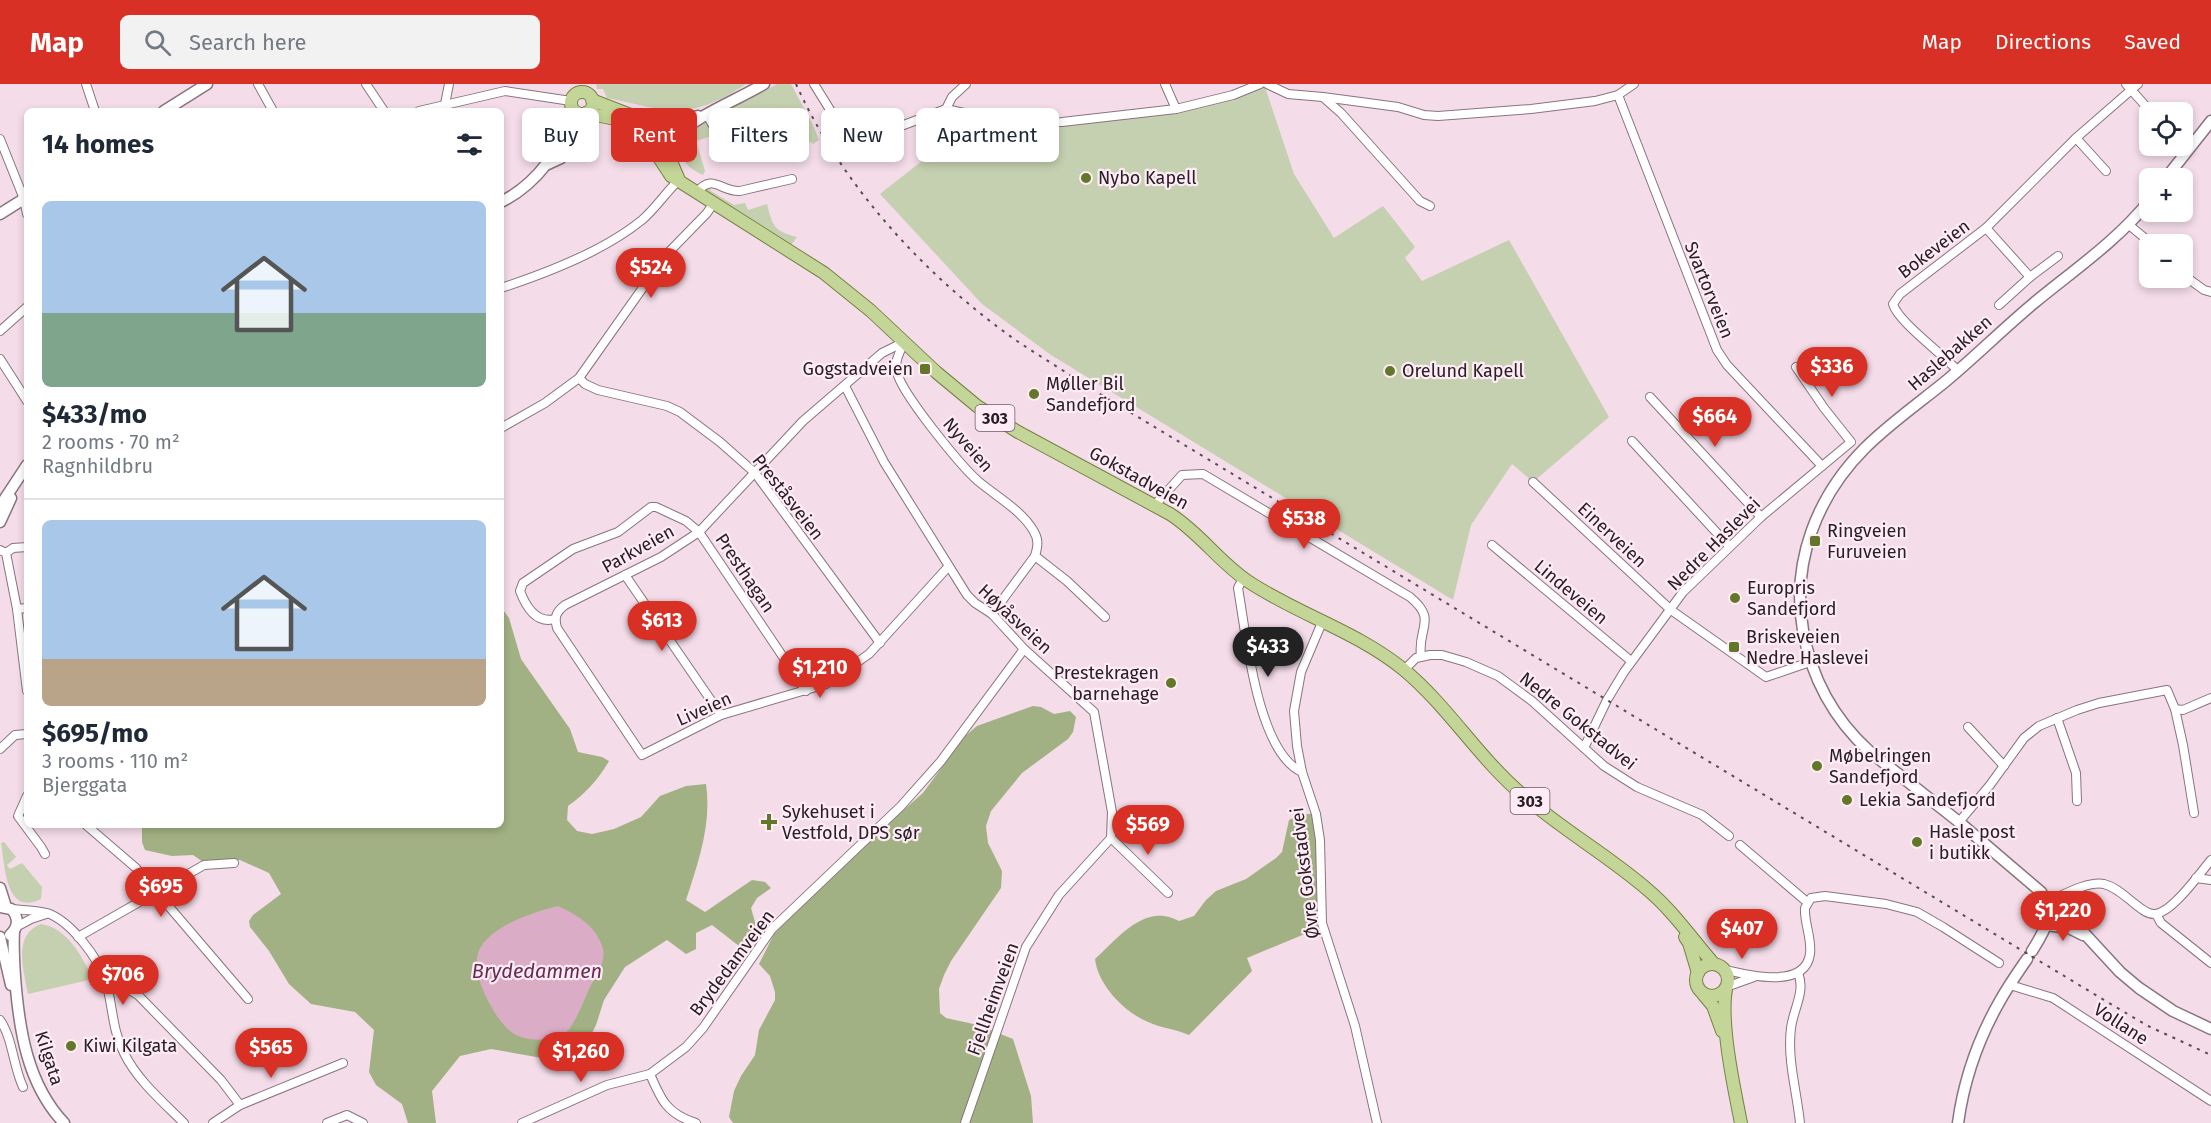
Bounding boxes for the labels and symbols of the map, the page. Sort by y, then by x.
place label: Nybo Kapell [1098,167,1196,189]
marker: Nybo Kapell [1079,171,1093,185]
street label: Bokeveien [1894,215,1974,283]
street label: Svartorveien [1680,238,1738,342]
pin: $524 [615,248,687,299]
street label: Haslebakken [1903,311,1997,395]
pin: $336 [1796,347,1868,398]
place label: Gogstadveien [803,358,913,380]
place label: Orelund Kapell [1402,360,1524,382]
marker: Gogstadveien [918,362,932,376]
marker: Orelund Kapell [1383,364,1397,378]
place label: Møller Bil Sandefjord [1046,373,1135,416]
marker: Møller Bil Sandefjord [1027,387,1041,401]
pin: $664 [1679,397,1751,448]
road number: 303 [976,405,1014,431]
street label: Nyveien [938,413,998,477]
street label: Gokstadveien [1085,442,1193,514]
street label: Preståsveien [748,450,828,544]
street label: Nedre Haslevei [1663,493,1765,595]
street label: Einerveien [1573,498,1651,572]
pin: $538 [1268,499,1340,550]
street label: Parkveien [598,520,678,578]
place label: Ringveien Furuveien [1827,520,1907,563]
street label: Presthagan [711,529,779,617]
marker: Ringveien Furuveien [1808,534,1822,548]
street label: Lindeveien [1530,555,1612,629]
place label: Europris Sandefjord [1747,577,1836,620]
street label: Høyåsveien [973,579,1057,659]
marker: Europris Sandefjord [1728,591,1742,605]
pin: $613 [626,601,698,652]
place label: Briskeveien Nedre Haslevei [1746,626,1869,669]
pin: $433 [1232,627,1304,678]
marker: Briskeveien Nedre Haslevei [1727,640,1741,654]
pin: $1,210 [771,648,869,699]
place label: Prestekragen barnehage [1054,662,1159,705]
street label: Nedre Gokstadvei [1515,667,1641,775]
marker: Prestekragen barnehage [1164,676,1178,690]
street label: Liveien [673,687,735,731]
place label: Møbelringen Sandefjord [1829,745,1931,788]
marker: Møbelringen Sandefjord [1810,759,1824,773]
road number: 303 [1510,788,1550,814]
place label: Lekia Sandefjord [1859,789,1996,811]
marker: Lekia Sandefjord [1840,793,1854,807]
place label: Sykehuset i Vestfold, DPS sør [782,801,920,844]
pin: $569 [1112,805,1184,856]
street label: Øvre Gokstadvei [1286,806,1324,940]
marker: Sykehuset i Vestfold, DPS sør [760,813,778,831]
place label: Hasle post i butikk [1929,821,2016,864]
marker: Hasle post i butikk [1910,835,1924,849]
pin: $695 [125,867,197,918]
pin: $1,220 [2014,891,2112,942]
street label: Brydedamveien [685,906,779,1020]
pin: $407 [1706,909,1778,960]
street label: Fjellheimveien [962,940,1024,1058]
pin: $706 [87,955,159,1006]
water label: Brydedammen [472,959,602,983]
street label: Vollane [2090,998,2152,1050]
street label: Kilgata [30,1028,68,1088]
pin: $565 [235,1028,307,1079]
pin: $1,260 [532,1032,630,1083]
place label: Kiwi Kilgata [83,1035,177,1057]
marker: Kiwi Kilgata [64,1039,78,1053]

